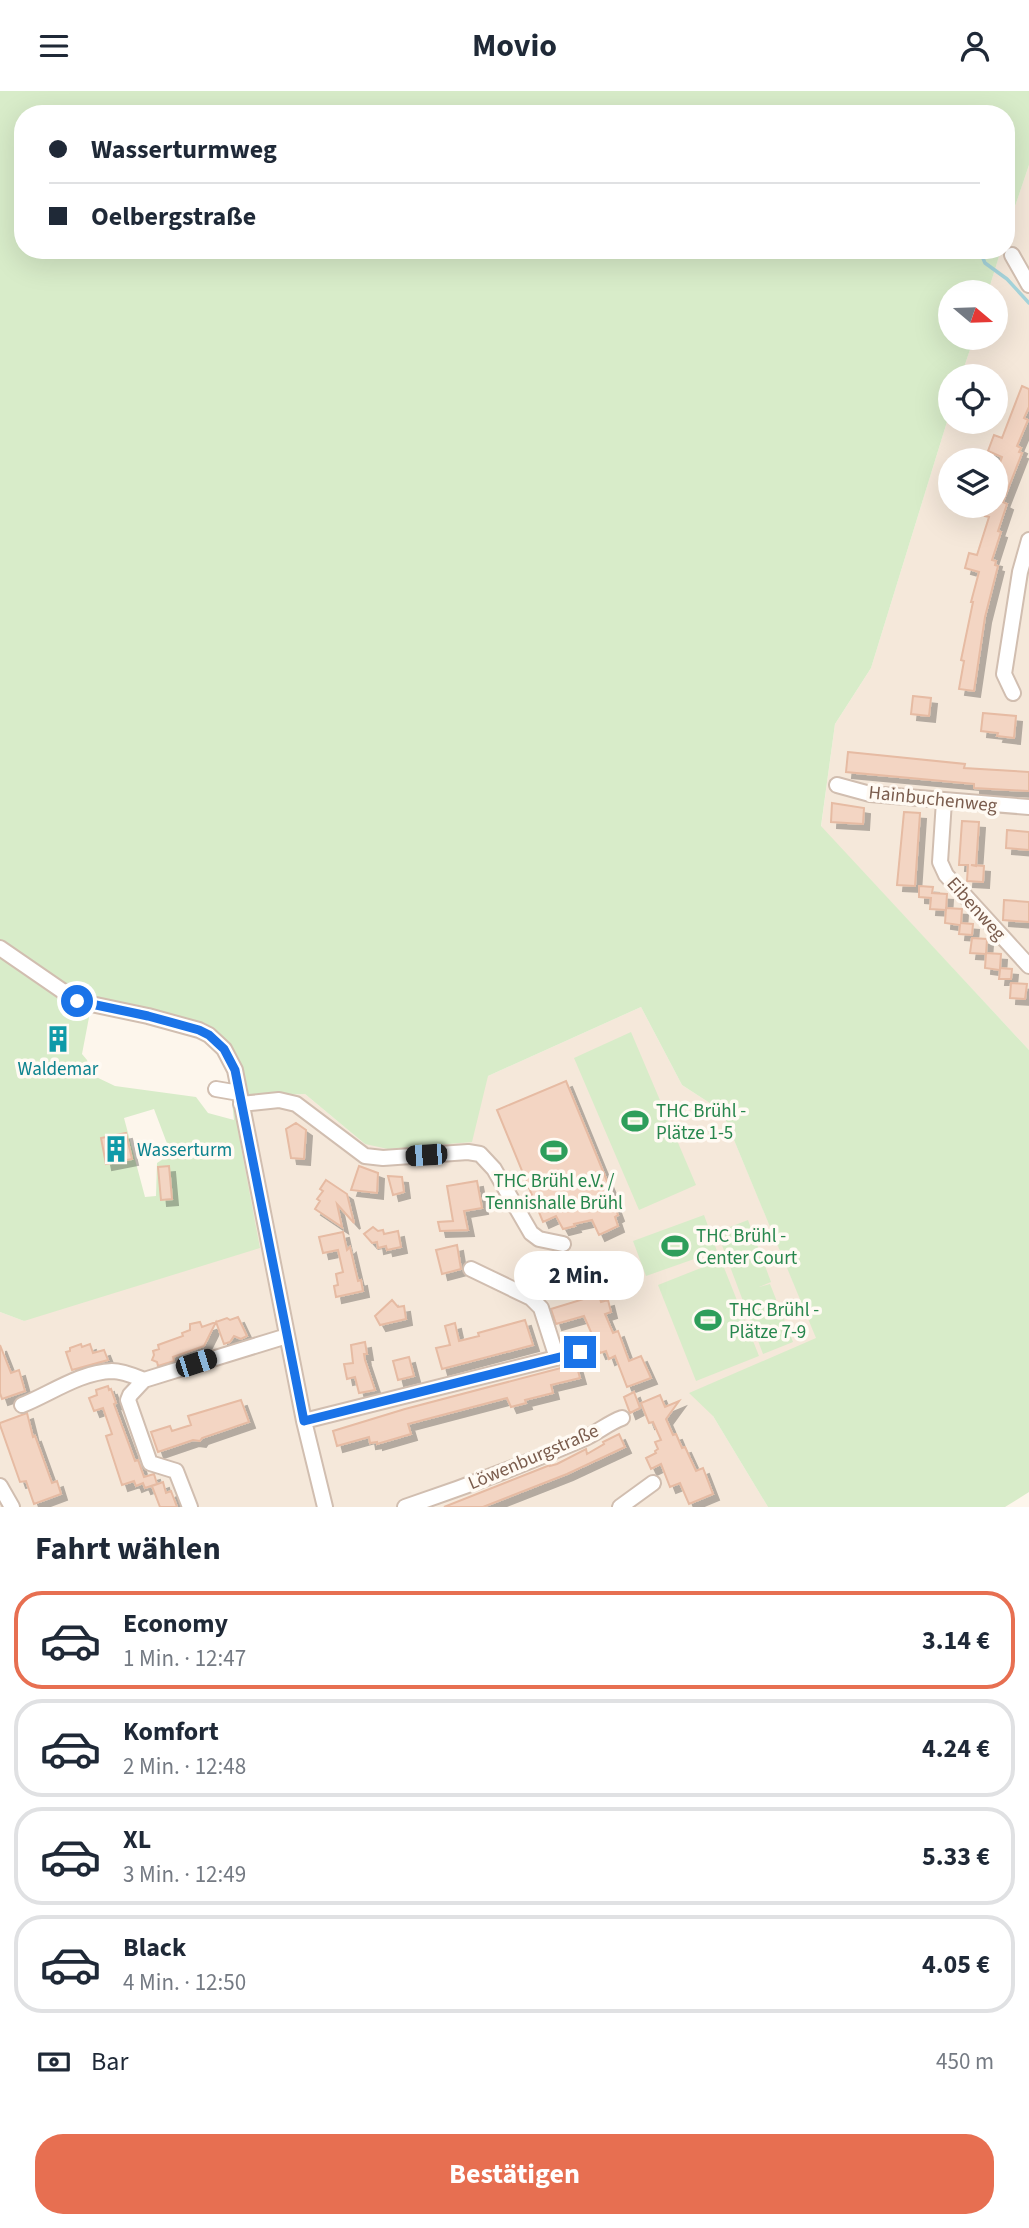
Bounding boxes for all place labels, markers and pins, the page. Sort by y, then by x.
building icon: Waldemar [43,1024,73,1054]
place label: Waldemar [18,1056,99,1083]
place label: THC Brühl - Plätze 1-5 [656,1098,746,1147]
sports icon: THC Brühl - Plätze 1-5 [620,1106,650,1136]
building icon: Wasserturm [101,1134,131,1164]
sports icon: THC Brühl e.V. / Tennishalle Brühl [539,1136,569,1166]
place label: Wasserturm [137,1137,232,1164]
place label: THC Brühl e.V. / Tennishalle Brühl [485,1168,623,1217]
place label: THC Brühl - Center Court [696,1223,798,1272]
sports icon: THC Brühl - Center Court [660,1231,690,1261]
place label: THC Brühl - Plätze 7-9 [729,1297,819,1346]
sports icon: THC Brühl - Plätze 7-9 [693,1305,723,1335]

